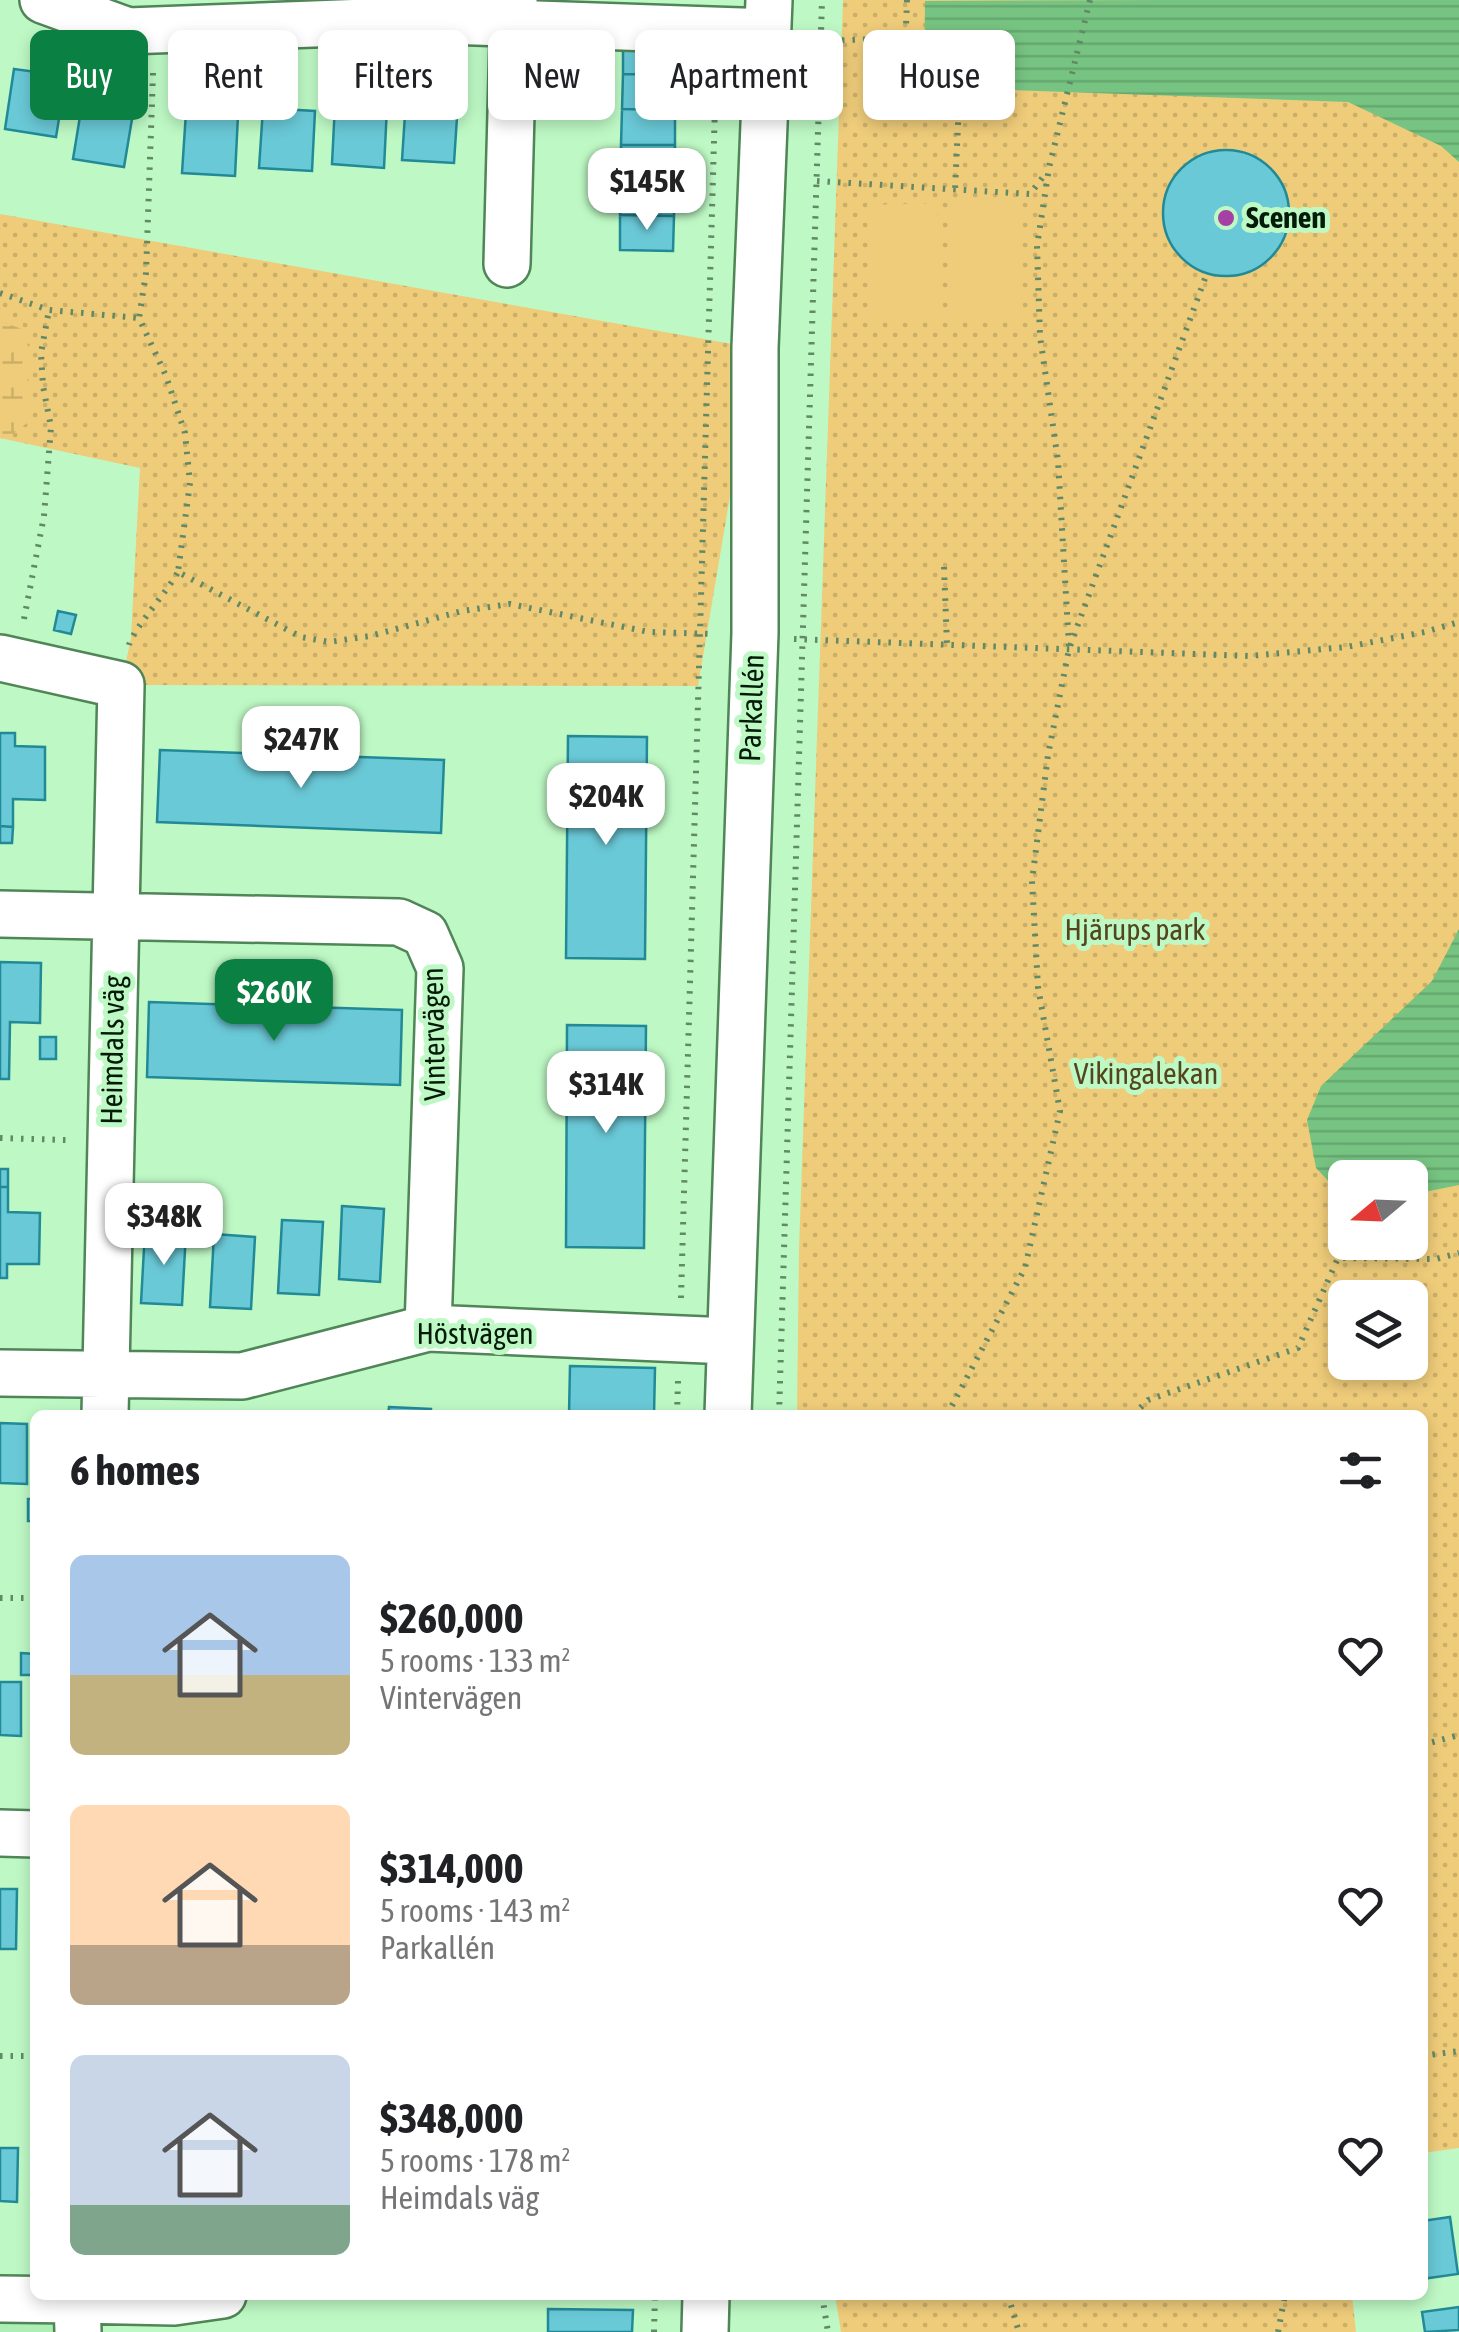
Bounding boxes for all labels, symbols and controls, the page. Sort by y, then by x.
chip: Buy [30,30,148,120]
chip: Rent [168,30,298,120]
chip: Filters [318,30,468,120]
chip: New [488,30,615,120]
chip: Apartment [635,30,843,120]
chip: House [863,30,1015,120]
pin: $145K [577,148,717,233]
text: $145K [610,162,684,199]
place label: Scenen [1246,200,1326,234]
marker: Scenen [1215,207,1237,229]
street label: Parkallén [732,653,770,762]
pin: $247K [231,706,371,791]
text: $247K [264,720,338,757]
pin: $204K [536,763,676,848]
text: $204K [569,777,643,814]
park label: Hjärups park [1065,912,1205,946]
pin: $260K [204,959,344,1044]
street label: Vintervägen [415,967,451,1101]
text: $260K [237,973,311,1010]
street label: Heimdals väg [94,975,130,1125]
pin: $314K [536,1051,676,1136]
park label: Vikingalekan [1074,1056,1218,1090]
text: $314K [569,1065,643,1102]
north arrow [1328,1160,1428,1260]
map controls [1328,1160,1428,1380]
pin: $348K [94,1183,234,1268]
text: $348K [127,1197,201,1234]
button: layers [1328,1280,1428,1380]
street label: Höstvägen [416,1316,534,1350]
icon: filters [1333,1443,1388,1498]
text: 6 homes [70,1446,200,1494]
text: $260,000 [380,1594,524,1642]
icon: home [150,1595,270,1715]
icon: heart [1333,1628,1388,1683]
text: 5 rooms · 133 m² [380,1642,570,1679]
text: Vintervägen [380,1679,522,1716]
text: $314,000 [380,1844,524,1892]
icon: home [150,1845,270,1965]
icon: heart [1333,1878,1388,1933]
text: 5 rooms · 143 m² [380,1892,570,1929]
text: Parkallén [380,1929,495,1966]
text: $348,000 [380,2094,524,2142]
icon: home [150,2095,270,2215]
icon: heart [1333,2128,1388,2183]
text: 5 rooms · 178 m² [380,2142,570,2179]
text: Heimdals väg [380,2179,539,2216]

